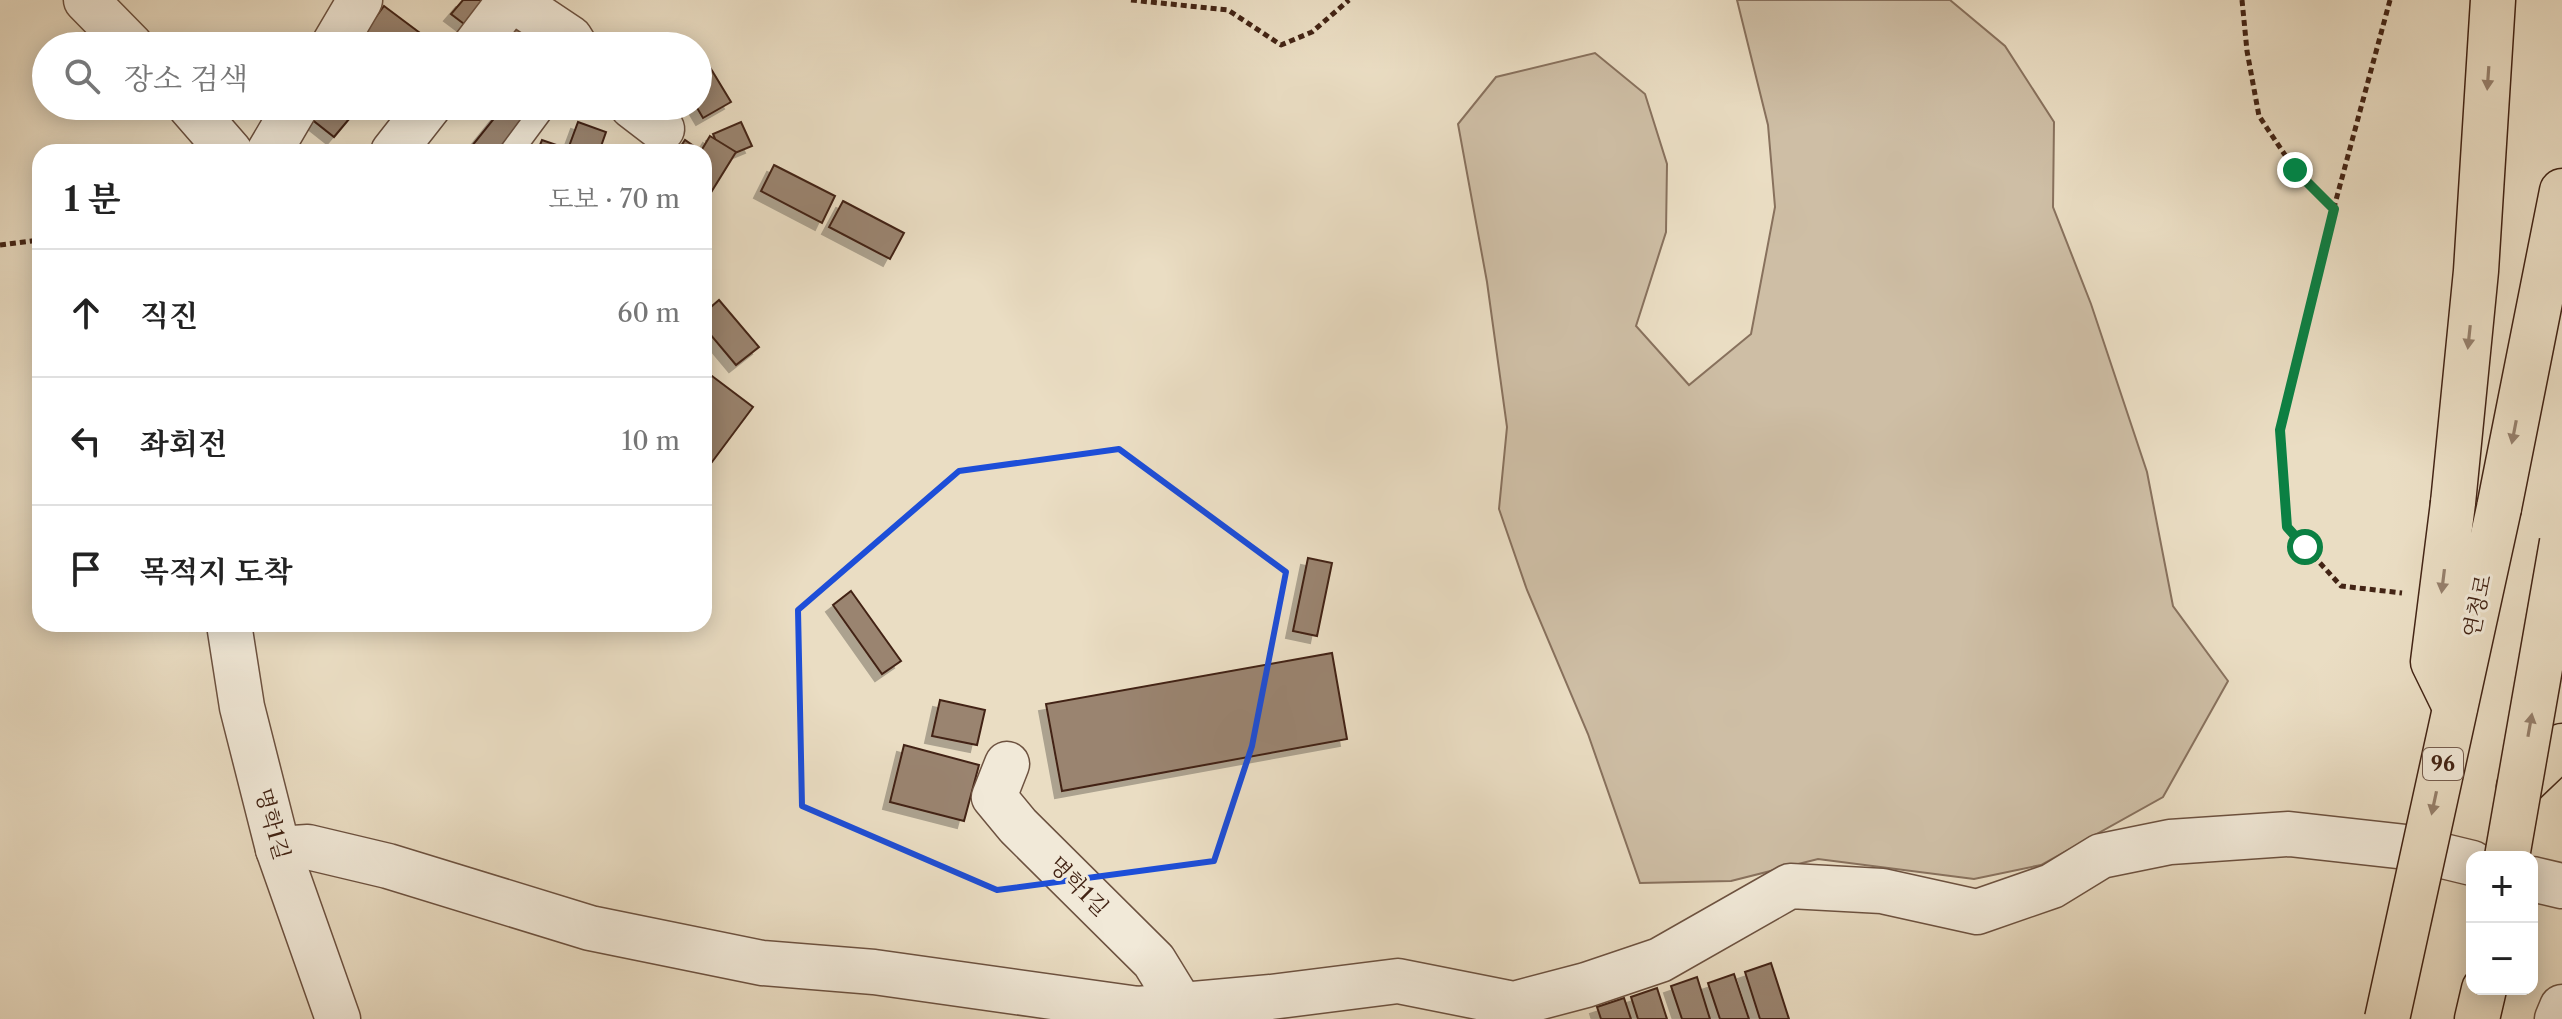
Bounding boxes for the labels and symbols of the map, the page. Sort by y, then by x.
one-way arrow [2481,66,2494,91]
route end [2277,152,2313,188]
one-way arrow [2463,325,2476,350]
one-way arrow [2507,420,2520,445]
route start [2287,529,2323,565]
one-way arrow [2437,569,2450,594]
street label: 연청로 [2458,572,2497,640]
one-way arrow [2525,712,2537,737]
road number: 96 [2423,748,2463,780]
street label: 명학1길 [249,785,296,863]
one-way arrow [2427,791,2440,816]
street label: 명학1길 [1043,851,1114,922]

